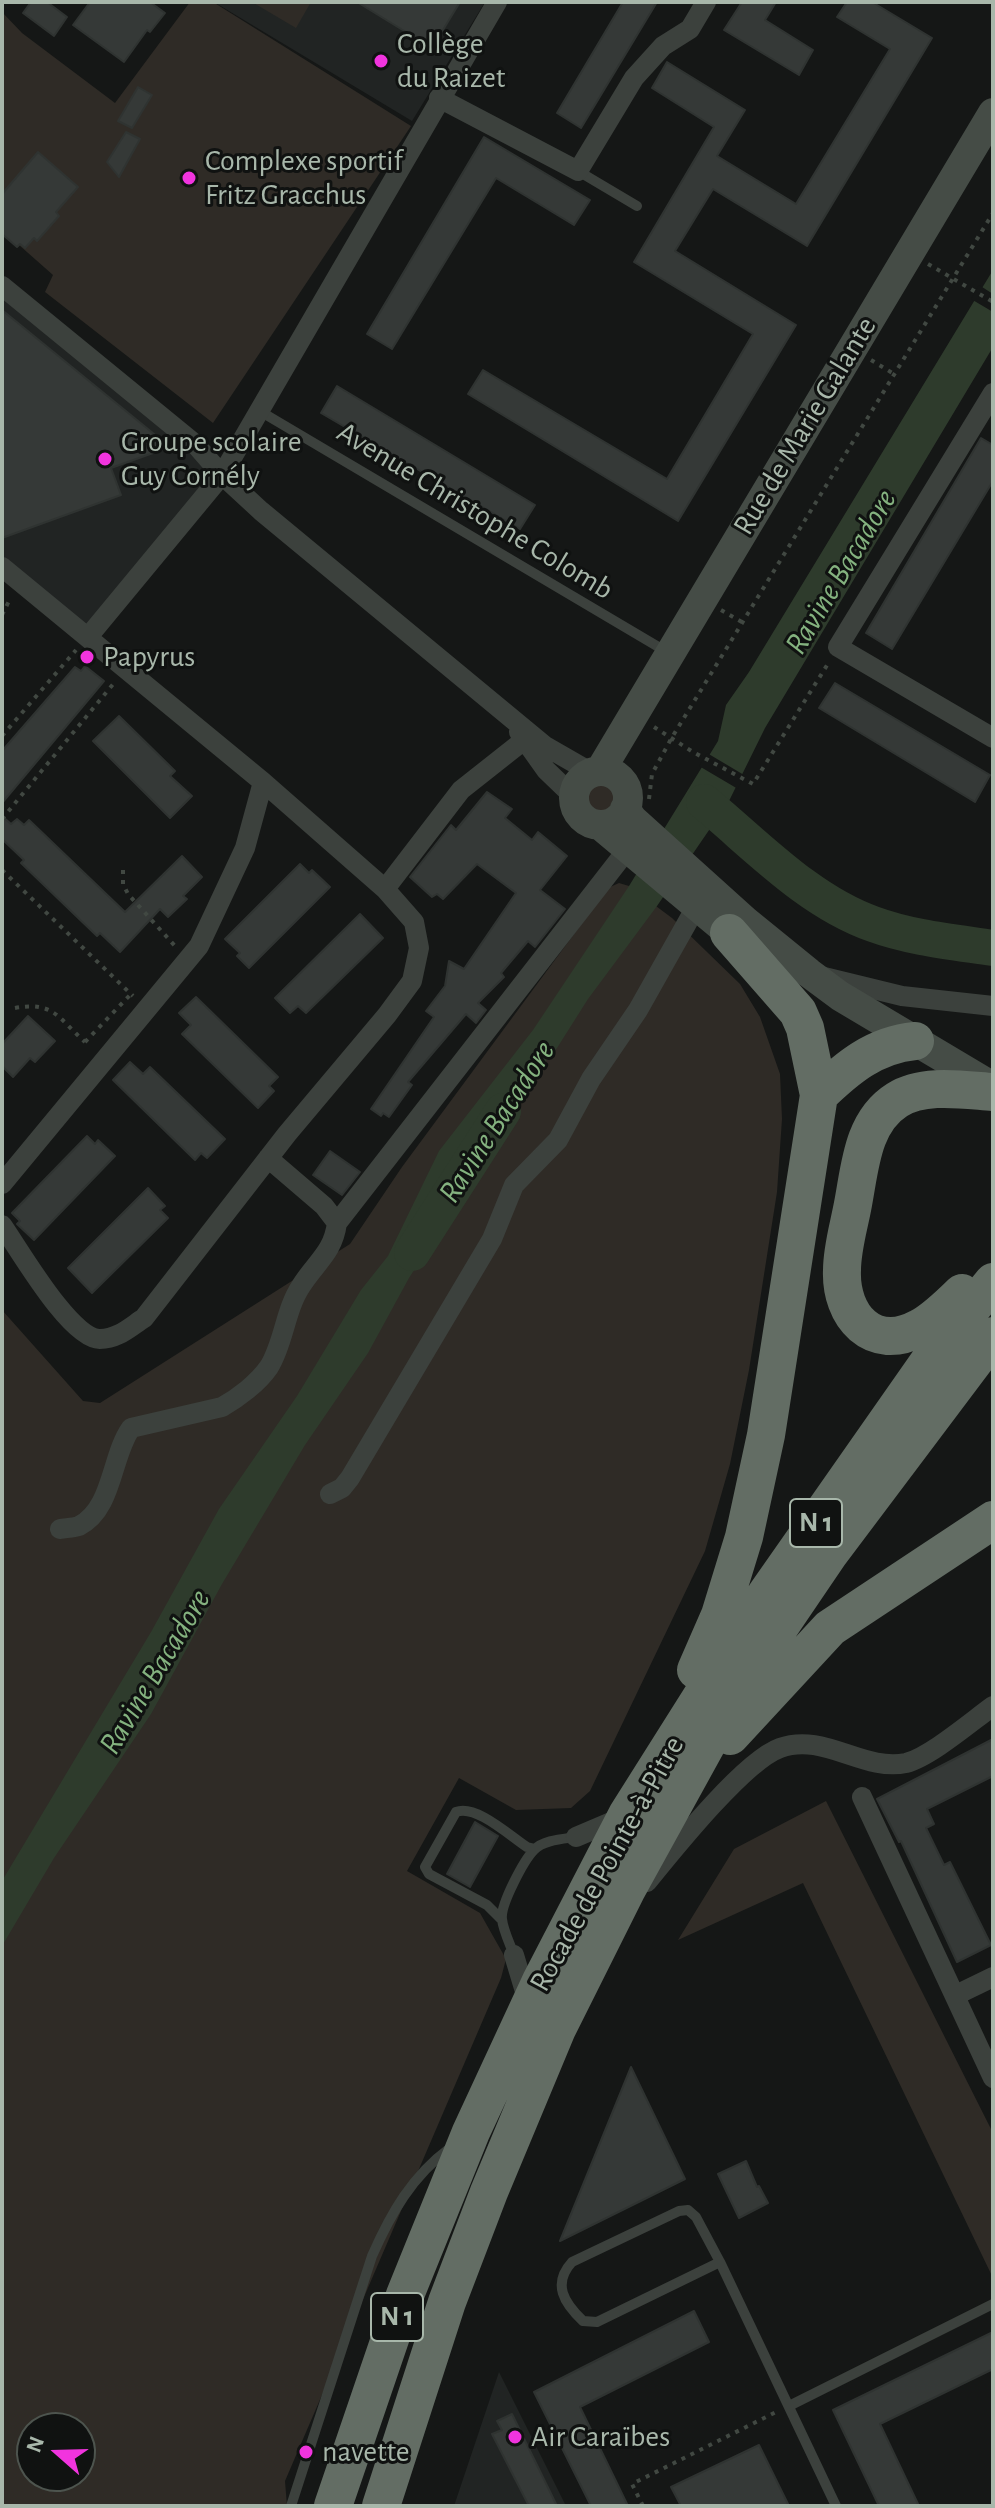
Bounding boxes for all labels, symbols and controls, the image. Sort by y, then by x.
place label: Collège du Raizet [397,26,505,96]
marker: Collège du Raizet [372,52,390,70]
place label: Complexe sportif Fritz Gracchus [205,143,403,214]
marker: Complexe sportif Fritz Gracchus [180,169,198,187]
street label: Rue de Marie Galante [726,310,884,542]
street label: Avenue Christophe Colomb [330,414,620,608]
place label: Groupe scolaire Guy Cornély [121,424,302,494]
marker: Groupe scolaire Guy Cornély [96,450,114,468]
water label: Ravine Bacadore [777,483,905,661]
place label: Papyrus [103,639,195,675]
marker: Papyrus [78,648,96,666]
water label: Ravine Bacadore [430,1034,564,1210]
road number: N 1 [790,1499,842,1547]
water label: Ravine Bacadore [91,1583,219,1761]
street label: Rocade de Pointe-à-Pitre [522,1730,692,1998]
road number: N 1 [371,2293,423,2341]
north arrow [16,2412,96,2492]
place label: Air Caraïbes [531,2419,670,2455]
marker: Air Caraïbes [506,2428,524,2446]
text: N [22,2434,48,2455]
place label: navette [322,2434,410,2470]
marker: navette [297,2443,315,2461]

